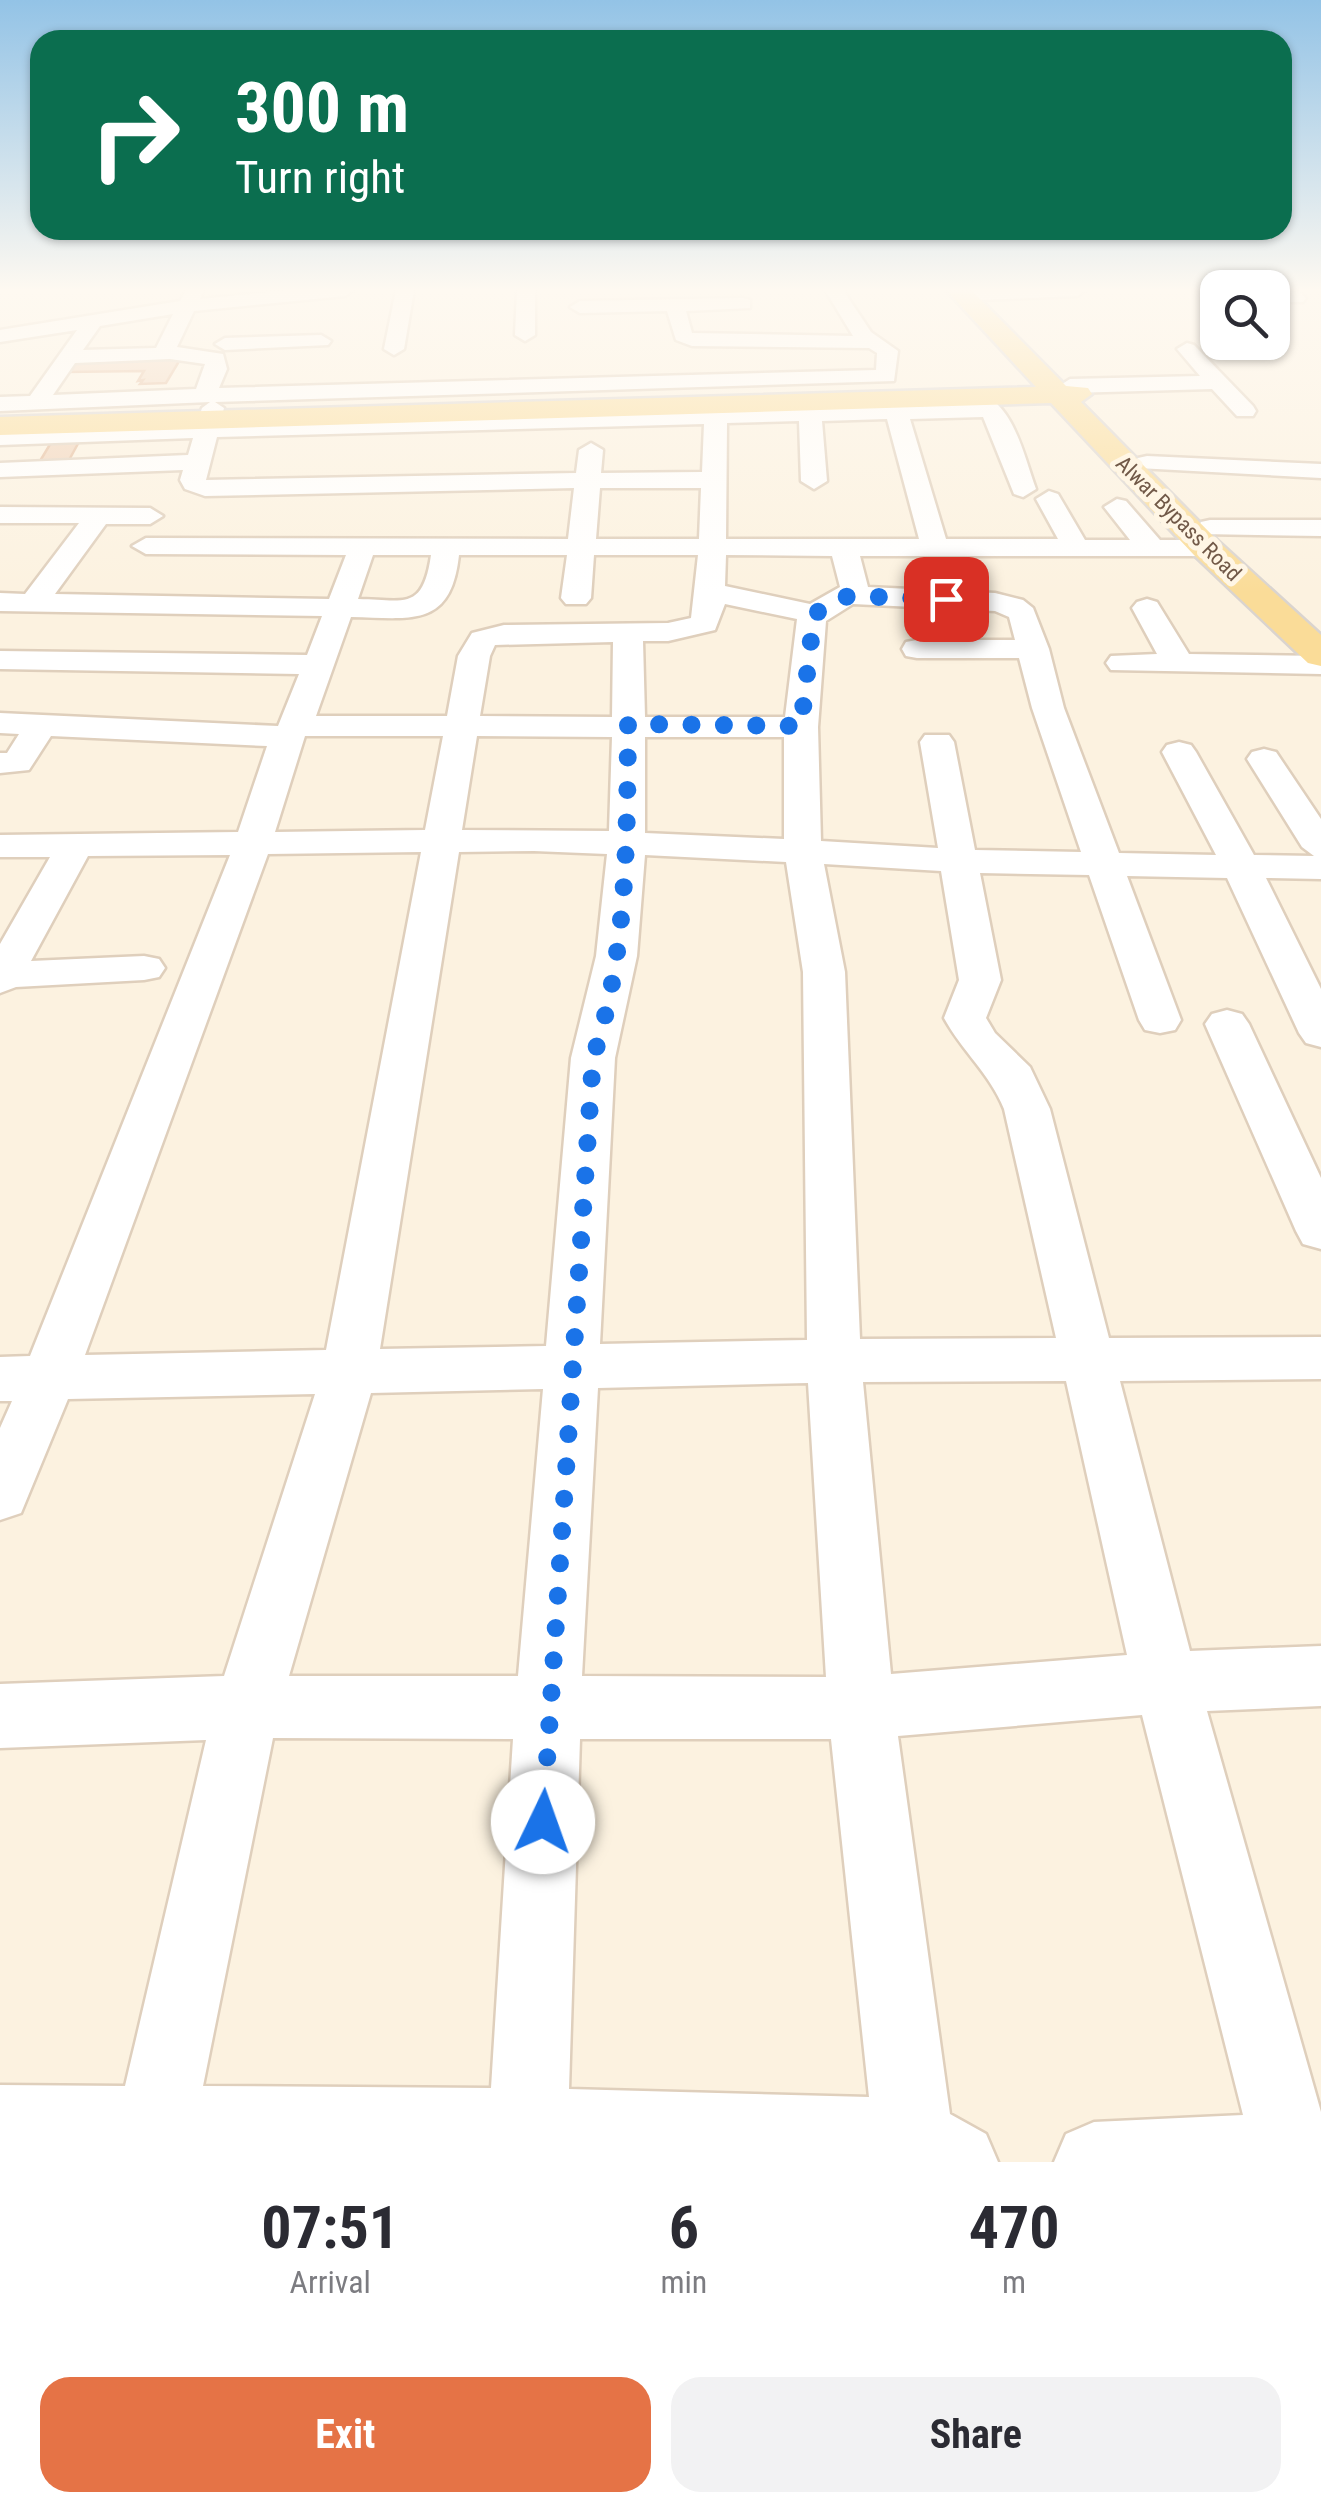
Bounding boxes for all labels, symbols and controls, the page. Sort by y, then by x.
text: 300 m [235,67,409,149]
icon: right [70,70,200,200]
text: Turn right [235,151,405,204]
map controls [1200,270,1290,360]
button: search [1200,270,1290,360]
street label: Alwar Bypass Road [1111,451,1246,586]
pin [904,557,989,642]
icon: arrive [919,572,974,627]
position arrow [491,1770,595,1874]
text: 07:51 [261,2192,399,2263]
text: 6 [669,2192,699,2263]
text: 470 [969,2192,1060,2263]
text: Arrival [289,2263,371,2301]
text: min [660,2263,707,2301]
text: m [1002,2263,1026,2301]
button: Exit [40,2377,651,2492]
button: Share [671,2377,1281,2492]

